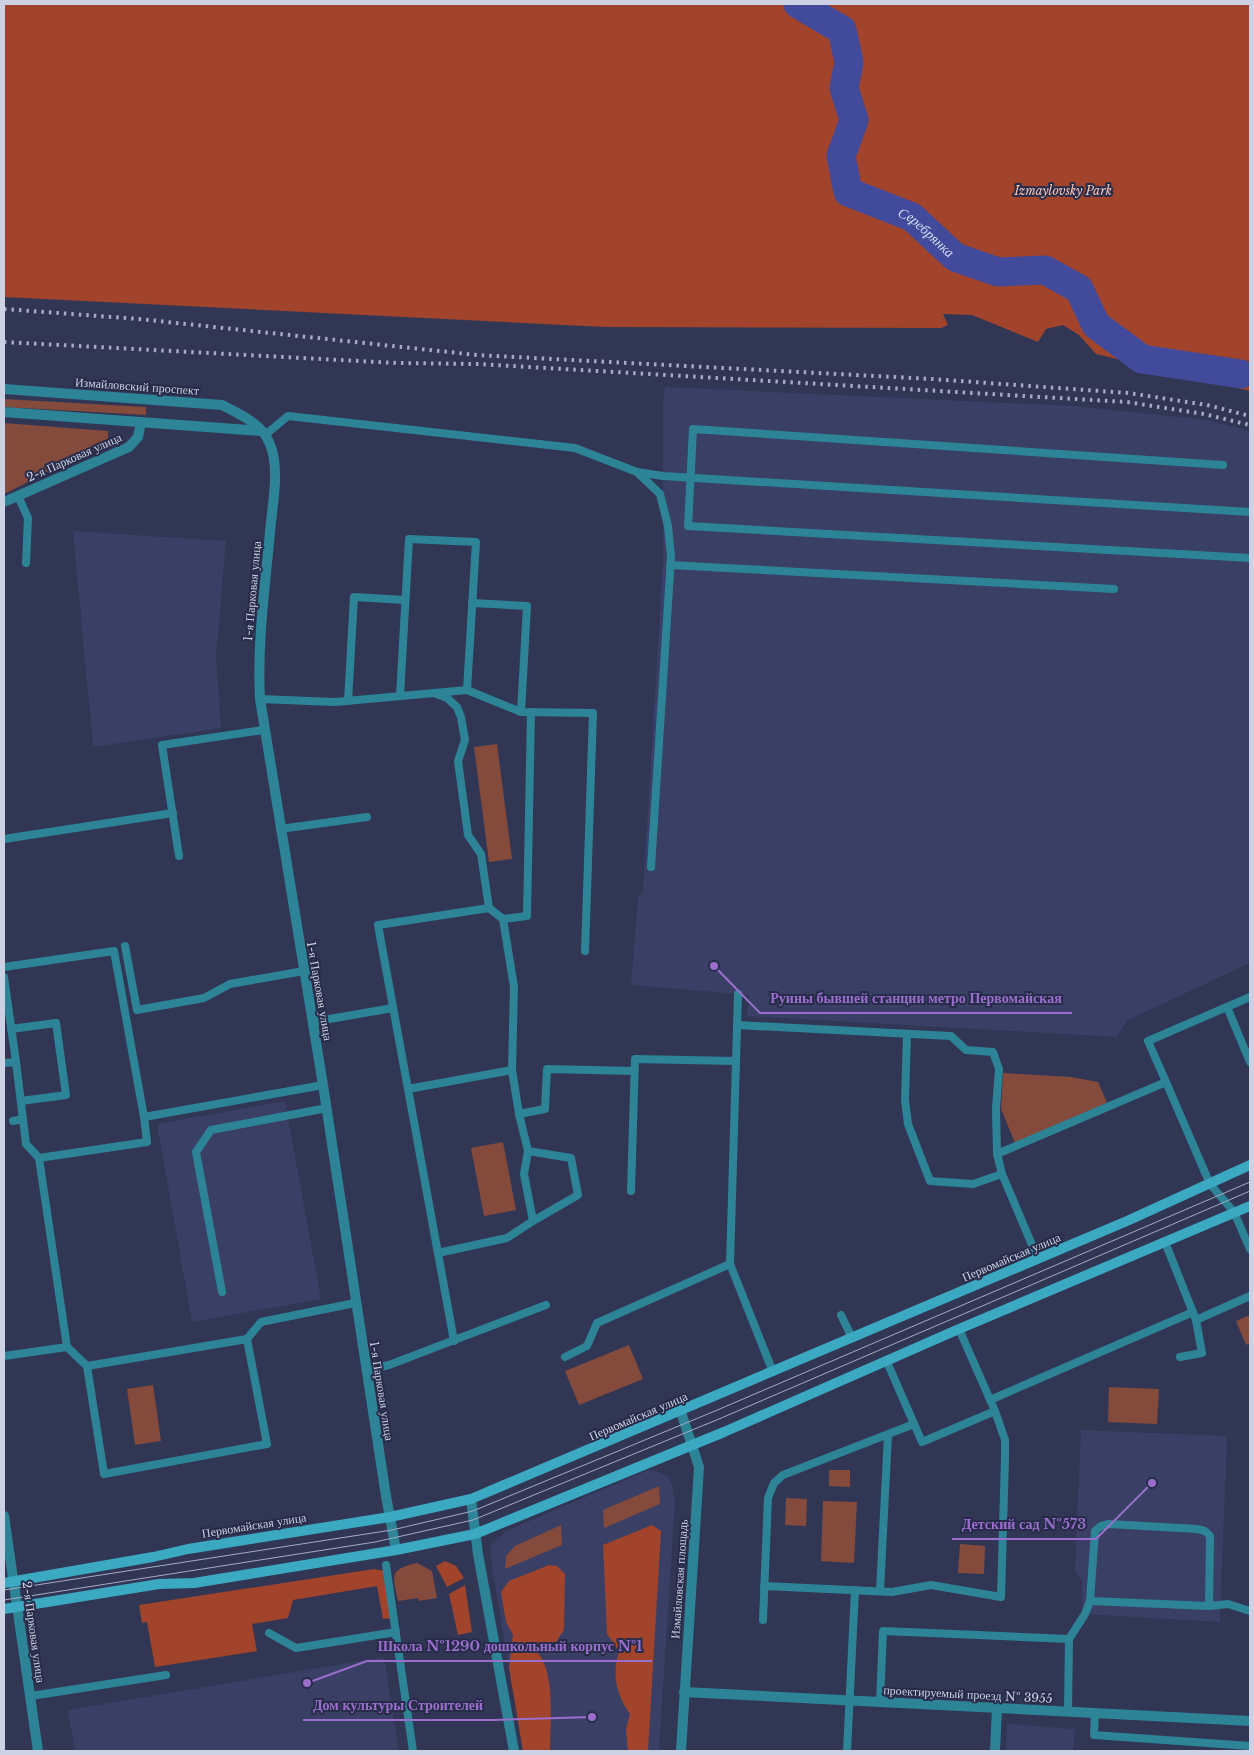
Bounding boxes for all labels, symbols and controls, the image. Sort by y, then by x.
park label: Izmaylovsky Park [1013,183,1112,198]
water label: Серебрянка [896,203,958,261]
street label: Измайловский проспект [75,374,200,398]
street label: 2-я Парковая улица [24,429,125,485]
street label: 1-я Парковая улица [240,540,264,642]
street label: 1-я Парковая улица [304,940,336,1042]
callout: Руины бывшей станции метро Первомайская [760,984,1072,1013]
text: Руины бывшей станции метро Первомайская [770,989,1062,1007]
street label: Первомайская улица [960,1229,1063,1285]
street label: 1-я Парковая улица [367,1340,397,1442]
street label: Первомайская улица [587,1388,690,1444]
street label: Первомайская улица [201,1509,308,1541]
callout: Детский сад №573 [952,1510,1096,1539]
text: Детский сад №573 [962,1515,1086,1533]
street label: Измайловская площадь [667,1518,691,1639]
street label: 2-я Парковая улица [19,1580,49,1684]
callout: Школа №1290 дошкольный корпус №1 [367,1632,652,1661]
text: Школа №1290 дошкольный корпус №1 [378,1637,642,1655]
street label: проектируемый проезд № 3955 [883,1682,1053,1706]
callout: Дом культуры Строителей [303,1691,493,1720]
text: Дом культуры Строителей [313,1696,483,1714]

